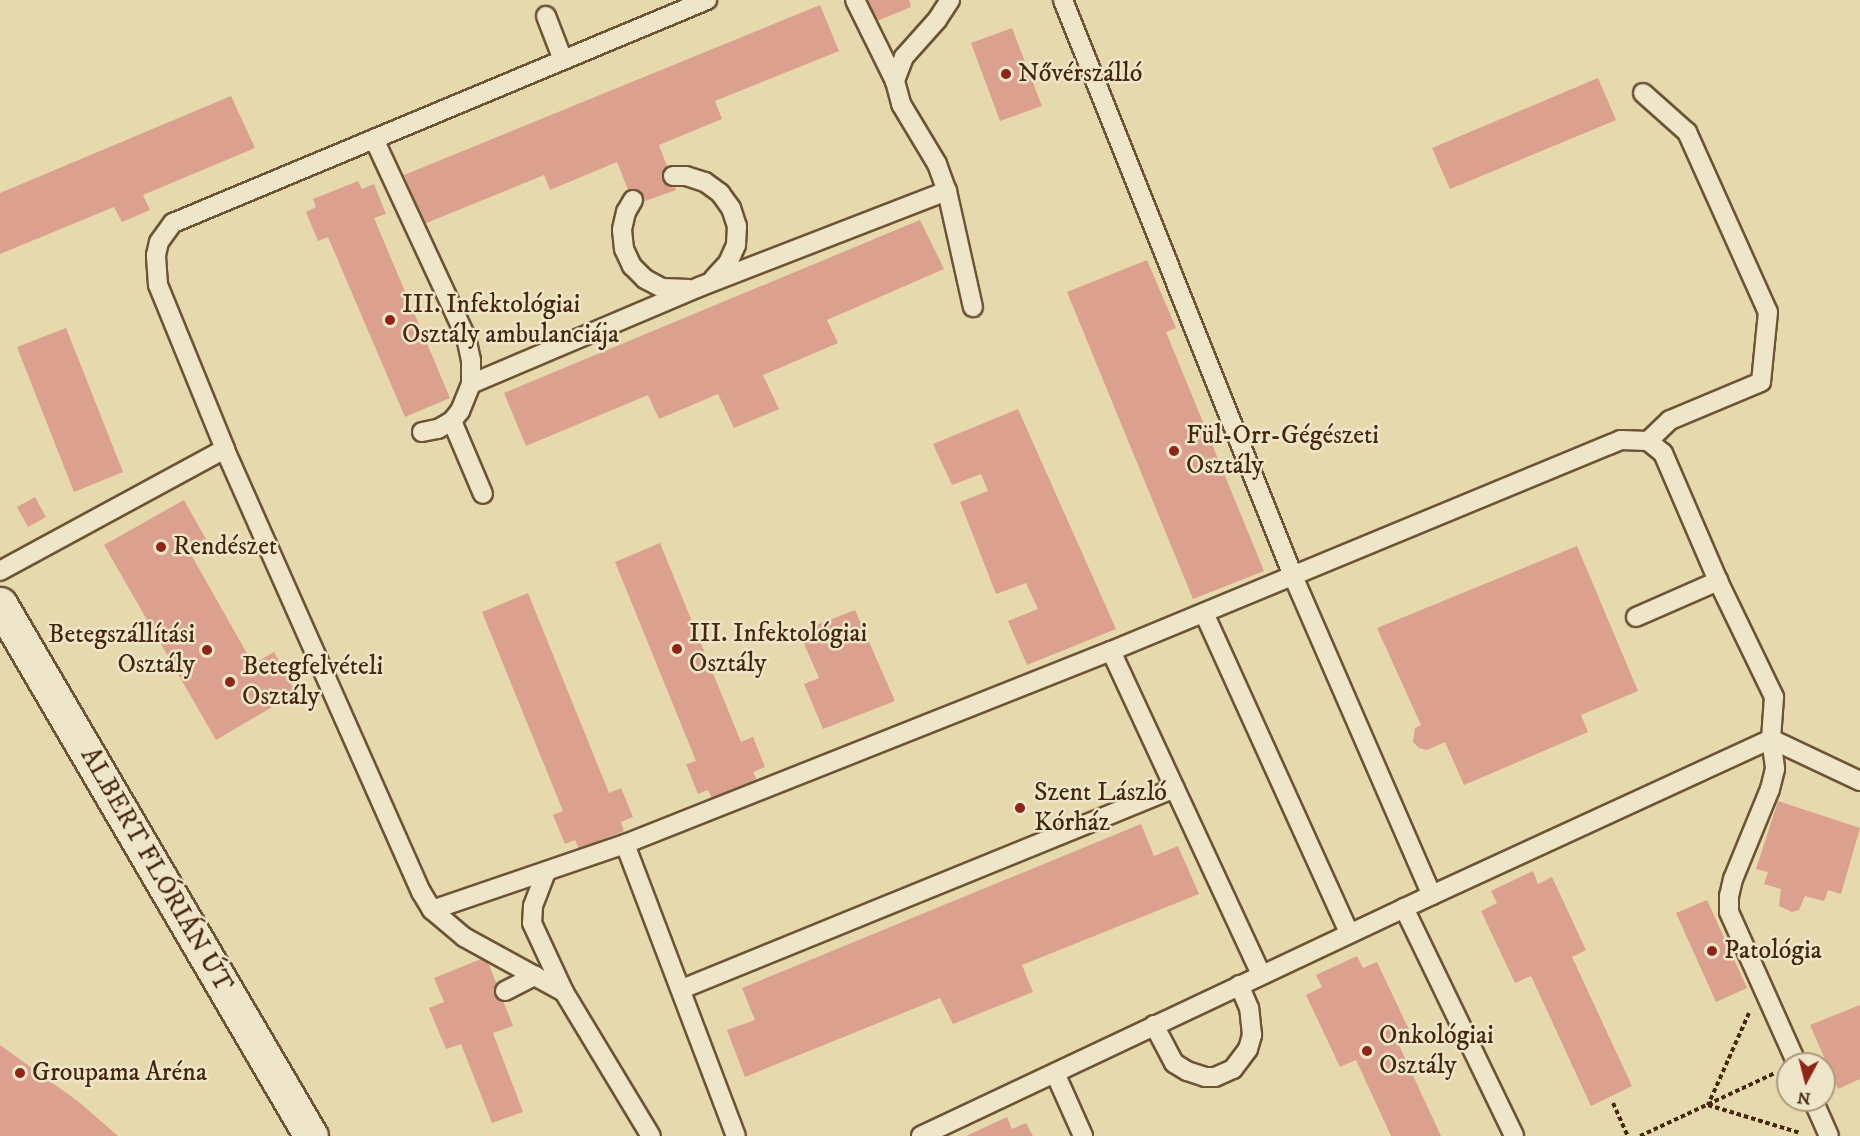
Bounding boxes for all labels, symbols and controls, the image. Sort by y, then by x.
place label: Nővérszálló [1018,58,1142,90]
marker: Nővérszálló [999,67,1013,81]
place label: III. Infektológiai Osztály ambulanciája [402,289,619,350]
marker: III. Infektológiai Osztály ambulanciája [383,313,397,327]
place label: Fül-Orr-Gégészeti Osztály [1186,420,1379,482]
marker: Fül-Orr-Gégészeti Osztály [1167,444,1181,458]
place label: Rendészet [173,531,277,563]
marker: Rendészet [154,540,168,554]
place label: III. Infektológiai Osztály [689,618,867,680]
place label: Betegszállítási Osztály [48,619,195,680]
marker: III. Infektológiai Osztály [670,642,684,656]
marker: Betegszállítási Osztály [200,643,214,657]
place label: Betegfelvételi Osztály [242,651,383,712]
marker: Betegfelvételi Osztály [223,675,237,689]
street label: ALBERT FLÓRIÁN ÚT [73,742,239,998]
place label: Szent László Kórház [1034,777,1167,838]
marker: Szent László Kórház [1011,799,1029,817]
place label: Patológia [1724,935,1822,967]
marker: Patológia [1705,944,1719,958]
place label: Onkológiai Osztály [1379,1020,1494,1082]
marker: Onkológiai Osztály [1360,1044,1374,1058]
north arrow [1776,1052,1836,1112]
place label: Groupama Aréna [32,1057,207,1089]
marker: Groupama Aréna [13,1066,27,1080]
text: N [1796,1087,1812,1109]

